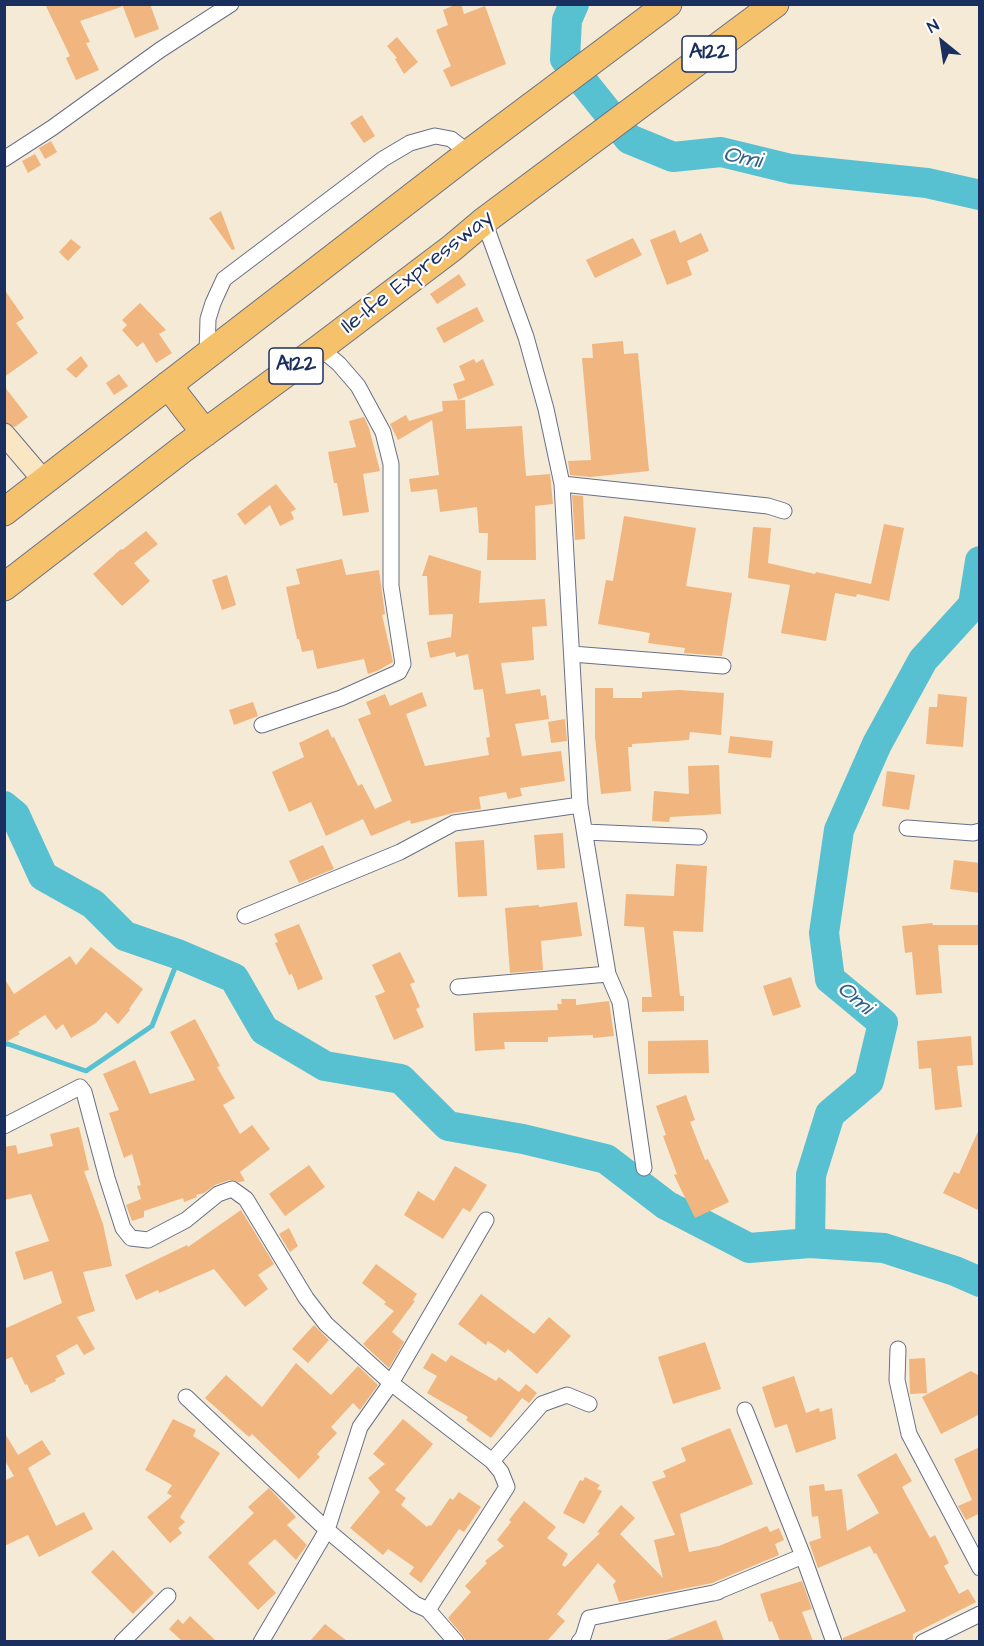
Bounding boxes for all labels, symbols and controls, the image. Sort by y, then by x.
north arrow [912,12,972,72]
text: N [923,14,943,38]
road number: A122 [682,36,736,72]
water label: Omi [720,141,764,177]
street label: Ile-Ife Expressway [337,206,499,340]
road number: A122 [269,348,323,384]
water label: Omi [830,976,878,1022]

